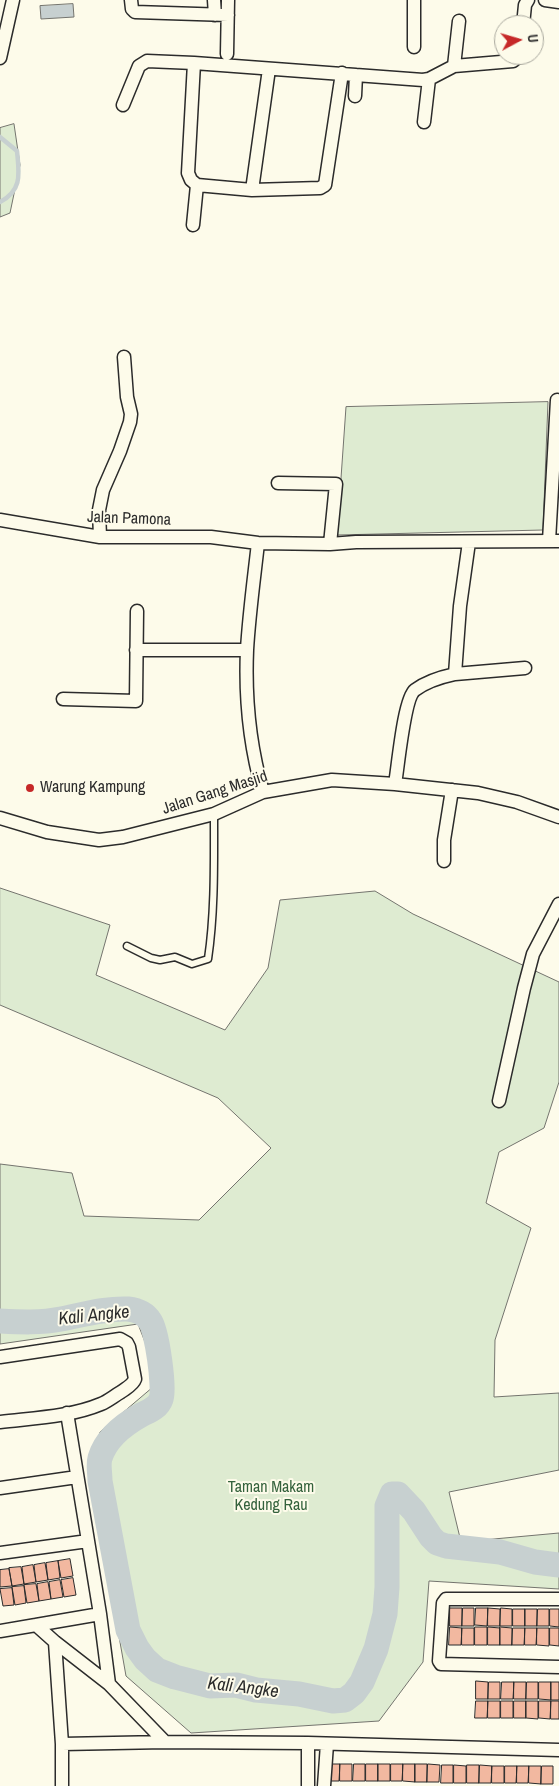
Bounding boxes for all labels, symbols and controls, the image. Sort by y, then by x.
north arrow [494,15,544,65]
text: U [524,33,542,44]
street label: Jalan Pamona [87,508,171,530]
street label: Jalan Gang Masjid [160,767,270,819]
place label: Warung Kampung [40,778,145,798]
marker: Warung Kampung [24,782,36,794]
water label: Kali Angke [57,1302,131,1330]
park label: Taman Makam Kedung Rau [228,1478,314,1516]
water label: Kali Angke [206,1673,280,1703]

